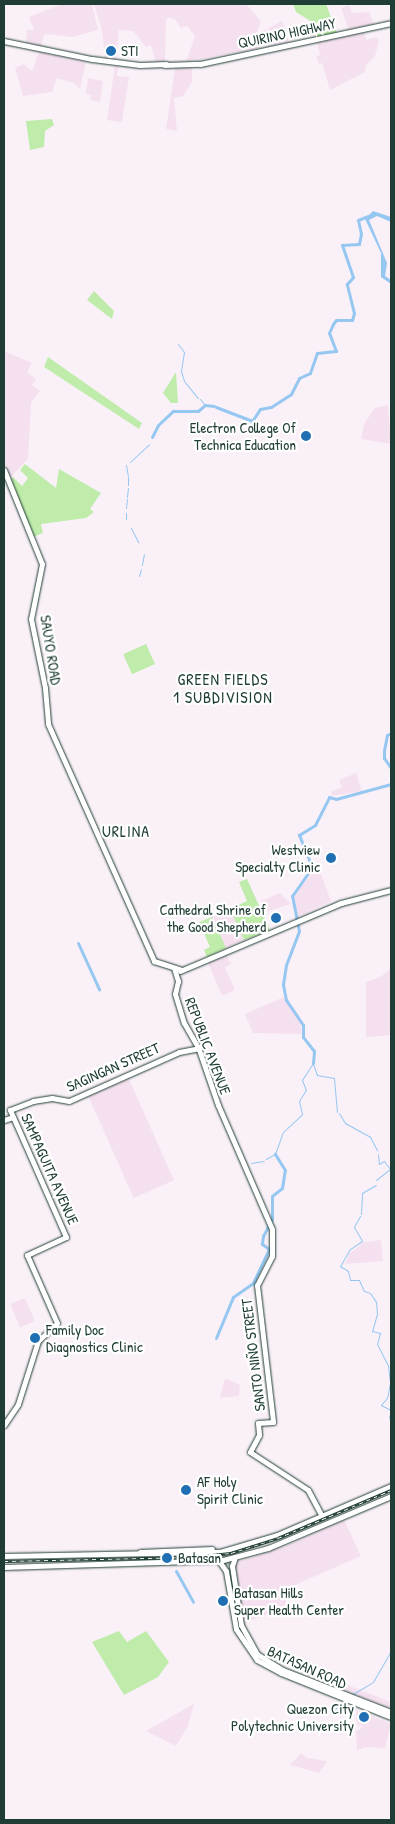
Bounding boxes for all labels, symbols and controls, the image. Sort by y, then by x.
street label: QUIRINO HIGHWAY [236,14,338,52]
place label: STI [121,42,138,60]
marker: STI [105,45,117,57]
place label: Electron College Of Technica Education [190,418,296,453]
marker: Electron College Of Technica Education [300,430,312,442]
street label: SAUYO ROAD [37,614,65,686]
district label: GREEN FIELDS 1 SUBDIVISION [172,669,274,707]
district label: URLINA [101,821,151,841]
place label: Westview Specialty Clinic [235,840,320,875]
marker: Westview Specialty Clinic [324,851,338,865]
place label: Cathedral Shrine of the Good Shepherd [160,900,266,935]
marker: Cathedral Shrine of the Good Shepherd [270,912,282,924]
street label: REPUBLIC AVENUE [181,995,235,1097]
street label: SAGINGAN STREET [64,1038,162,1096]
street label: SAMPAGUITA AVENUE [17,1111,83,1227]
street label: SANTO NIÑO STREET [237,1298,269,1412]
place label: Family Doc Diagnostics Clinic [46,1320,143,1355]
marker: Family Doc Diagnostics Clinic [28,1331,42,1345]
place label: AF Holy Spirit Clinic [197,1472,263,1507]
marker: AF Holy Spirit Clinic [179,1483,193,1497]
place label: Batasan [178,1549,221,1567]
marker: Batasan [160,1551,174,1565]
place label: Batasan Hills Super Health Center [234,1583,344,1618]
marker: Batasan Hills Super Health Center [216,1594,230,1608]
street label: BATASAN ROAD [265,1642,349,1692]
place label: Quezon City Polytechnic University [231,1699,354,1734]
marker: Quezon City Polytechnic University [358,1711,370,1723]

